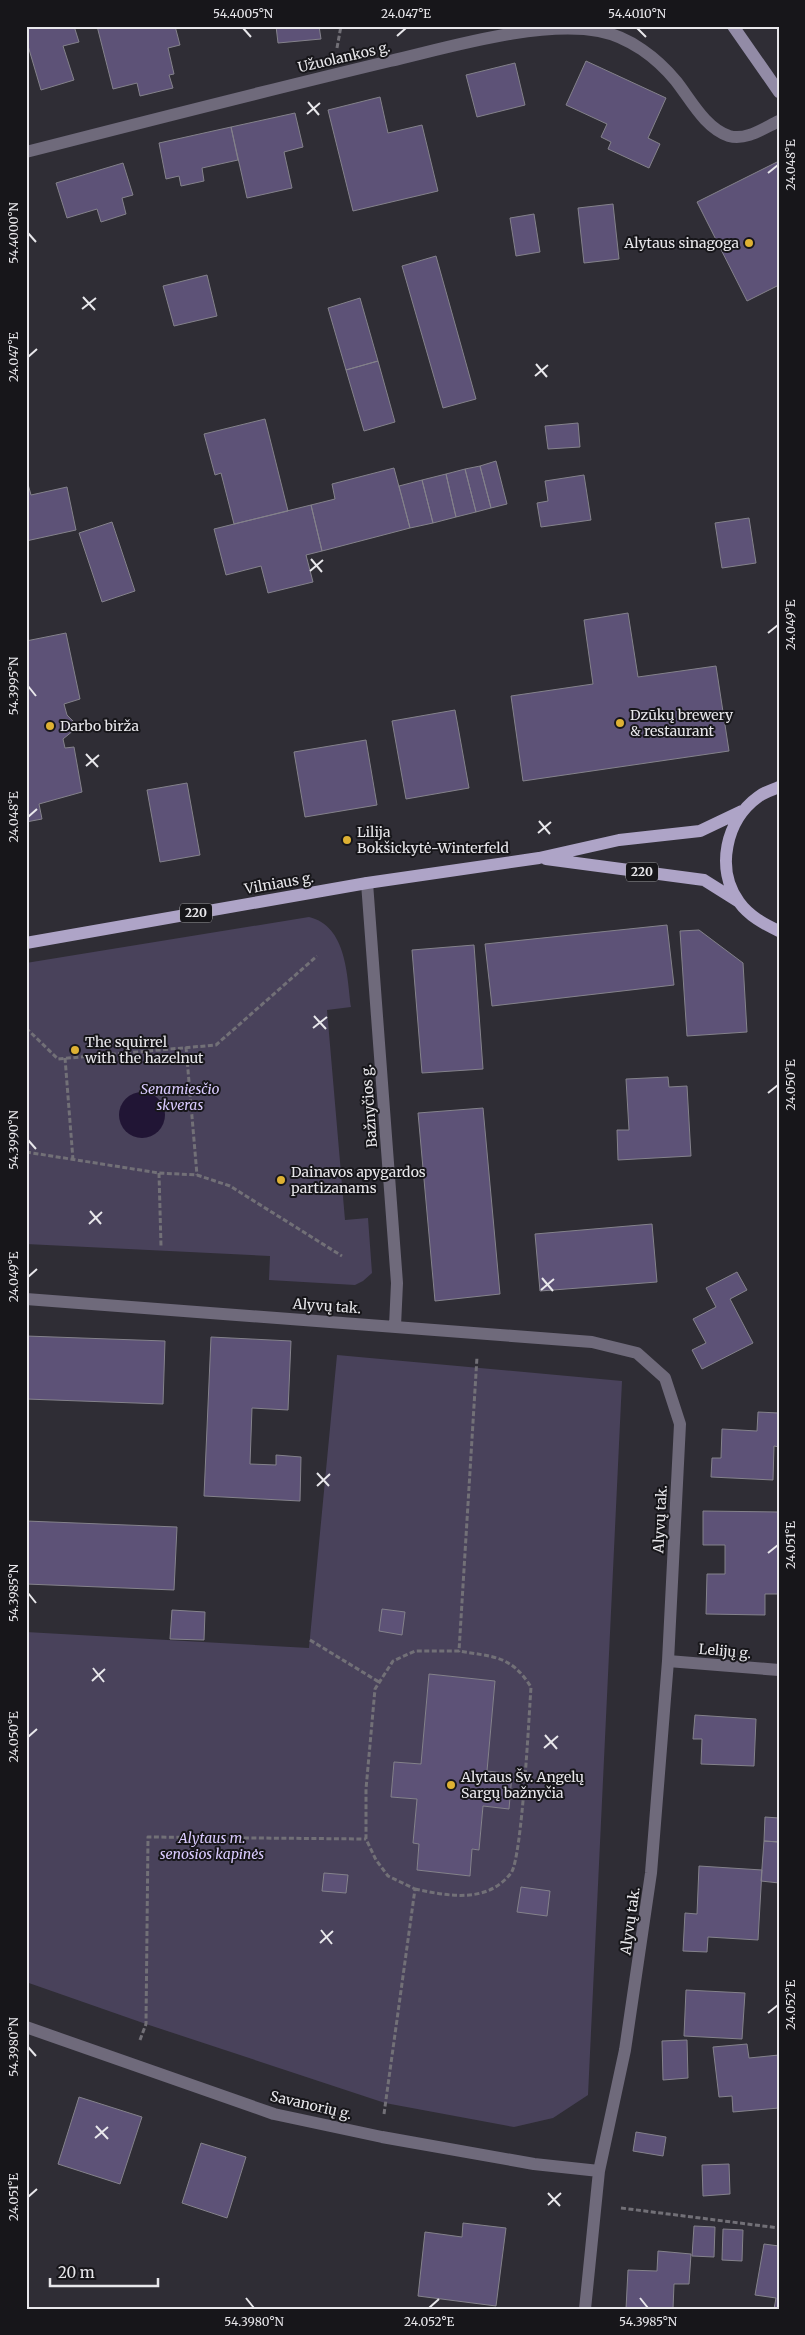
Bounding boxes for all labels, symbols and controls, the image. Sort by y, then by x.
text: 54.4005°N [213,6,274,21]
text: 24.047°E [381,6,431,21]
text: 54.4010°N [608,6,667,21]
street label: Užuolankos g. [296,38,392,76]
text: 24.048°E [783,139,798,191]
text: 54.4000°N [6,202,21,264]
place label: Alytaus sinagoga [623,234,739,252]
marker: Alytaus sinagoga [743,237,755,249]
text: 24.047°E [6,332,21,382]
text: 24.049°E [783,599,798,650]
text: 54.3995°N [6,656,21,715]
place label: Dzūkų brewery & restaurant [630,706,734,740]
place label: Darbo birža [60,717,139,735]
marker: Dzūkų brewery & restaurant [614,717,626,729]
marker: Darbo birža [44,720,56,732]
text: 24.048°E [6,791,21,843]
place label: Lilija Bokšickytė-Winterfeld [357,823,510,857]
marker: Lilija Bokšickytė-Winterfeld [341,834,353,846]
road number: 220 [626,862,658,882]
street label: Vilniaus g. [242,868,315,898]
road number: 220 [180,904,212,922]
place label: The squirrel with the hazelnut [84,1033,204,1067]
marker: The squirrel with the hazelnut [69,1044,81,1056]
text: 24.050°E [783,1059,798,1111]
street label: Bažnyčios g. [357,1064,381,1148]
park label: Senamiesčio skveras [141,1080,220,1114]
text: 54.3990°N [6,1109,21,1170]
place label: Dainavos apygardos partizanams [291,1163,426,1197]
marker: Dainavos apygardos partizanams [275,1174,287,1186]
text: 24.049°E [6,1251,21,1302]
street label: Alyvų tak. [291,1295,362,1317]
street label: Alyvų tak. [649,1484,671,1555]
text: 24.051°E [783,1521,798,1569]
text: 54.3985°N [6,1563,21,1622]
street label: Lelijų g. [698,1640,752,1662]
text: 24.050°E [6,1711,21,1763]
place label: Alytaus Šv. Angelų Sargų bažnyčia [460,1768,584,1802]
marker: Alytaus Šv. Angelų Sargų bažnyčia [445,1779,457,1791]
park label: Alytaus m. senosios kapinės [160,1829,264,1863]
street label: Alyvų tak. [616,1886,644,1957]
text: 24.052°E [783,1980,798,2030]
text: 54.3980°N [6,2017,21,2077]
street label: Savanorių g. [268,2087,354,2123]
text: 24.051°E [6,2173,21,2221]
scale bar [50,2255,158,2287]
text: 20 m [58,2263,95,2282]
text: 54.3980°N [224,2314,284,2329]
text: 24.052°E [404,2314,454,2329]
text: 54.3985°N [619,2314,678,2329]

